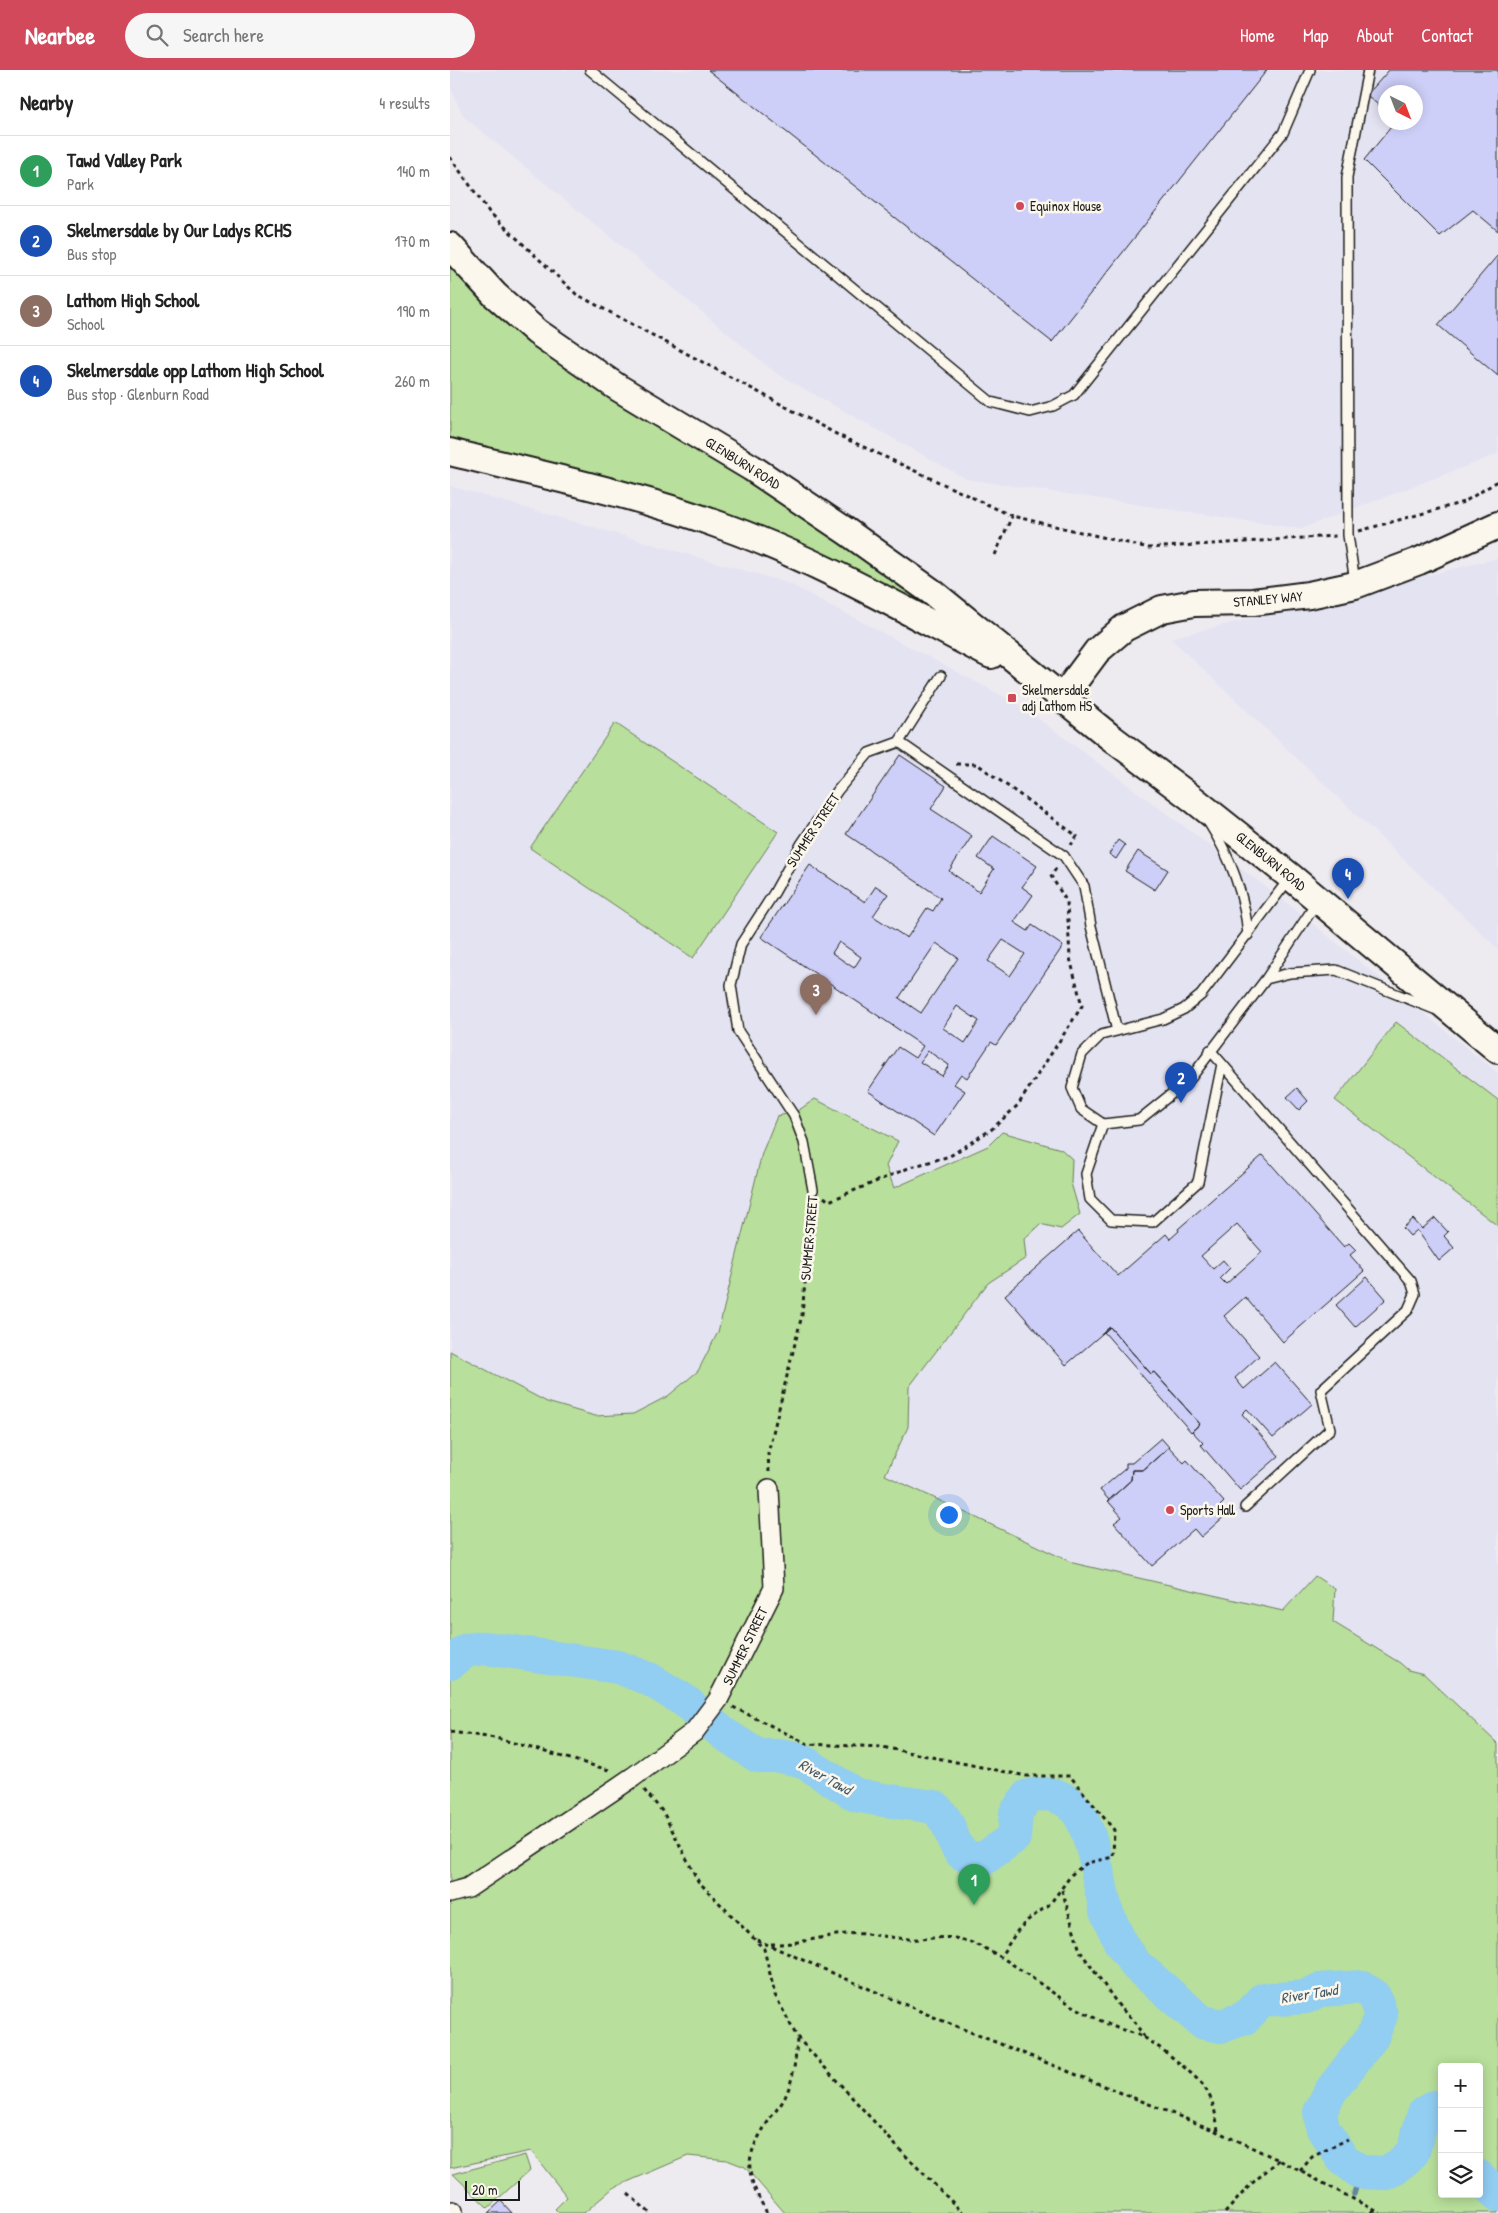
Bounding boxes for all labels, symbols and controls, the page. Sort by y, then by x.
search box [125,13,475,58]
text: Nearbee [25,19,95,51]
icon: search [143,21,171,49]
text: Search here [183,22,264,48]
text: Home [1240,23,1275,48]
text: Map [1303,23,1328,48]
text: About [1356,23,1393,48]
text: Contact [1421,23,1473,48]
north arrow [1378,85,1423,130]
text: Nearby [20,88,73,117]
text: 4 results [379,92,430,114]
text: Tawd Valley Park [67,147,182,173]
text: 1 [33,160,39,182]
text: 140 m [396,160,430,182]
text: Park [67,173,94,195]
place label: Equinox House [1030,196,1102,216]
marker: Equinox House [1014,200,1026,212]
text: Skelmersdale by Our Ladys RCHS [67,217,292,243]
text: 2 [32,230,40,252]
text: 170 m [395,230,430,252]
text: Bus stop [67,243,116,265]
text: Lathom High School [67,287,199,313]
text: 3 [32,300,40,322]
text: 190 m [397,300,430,322]
text: School [67,313,104,335]
text: Skelmersdale opp Lathom High School [67,357,324,383]
text: 4 [33,370,39,392]
text: 260 m [394,370,430,392]
text: Bus stop · Glenburn Road [67,383,209,405]
street label: GLENBURN ROAD [702,432,785,493]
street label: STANLEY WAY [1232,586,1304,611]
place label: Skelmersdale adj Lathom HS [1022,680,1093,716]
marker: Skelmersdale adj Lathom HS [1006,692,1018,704]
street label: SUMMER STREET [782,789,844,870]
street label: GLENBURN ROAD [1232,826,1311,895]
pin: 4 [1332,858,1364,899]
pin: 3 [800,974,832,1015]
pin: 2 [1165,1062,1197,1103]
street label: SUMMER STREET [795,1194,822,1281]
place label: Sports Hall [1180,1500,1236,1520]
your location [936,1502,962,1528]
marker: Sports Hall [1164,1504,1176,1516]
street label: SUMMER STREET [717,1603,772,1688]
water label: River Tawd [795,1754,857,1801]
pin: 1 [958,1864,990,1905]
water label: River Tawd [1279,1978,1341,2008]
map controls [1438,2063,1483,2198]
button: + [1438,2063,1483,2108]
button: − [1438,2108,1483,2153]
button: layers [1438,2153,1483,2198]
scale bar [465,2178,520,2201]
text: 20 m [472,2180,498,2199]

